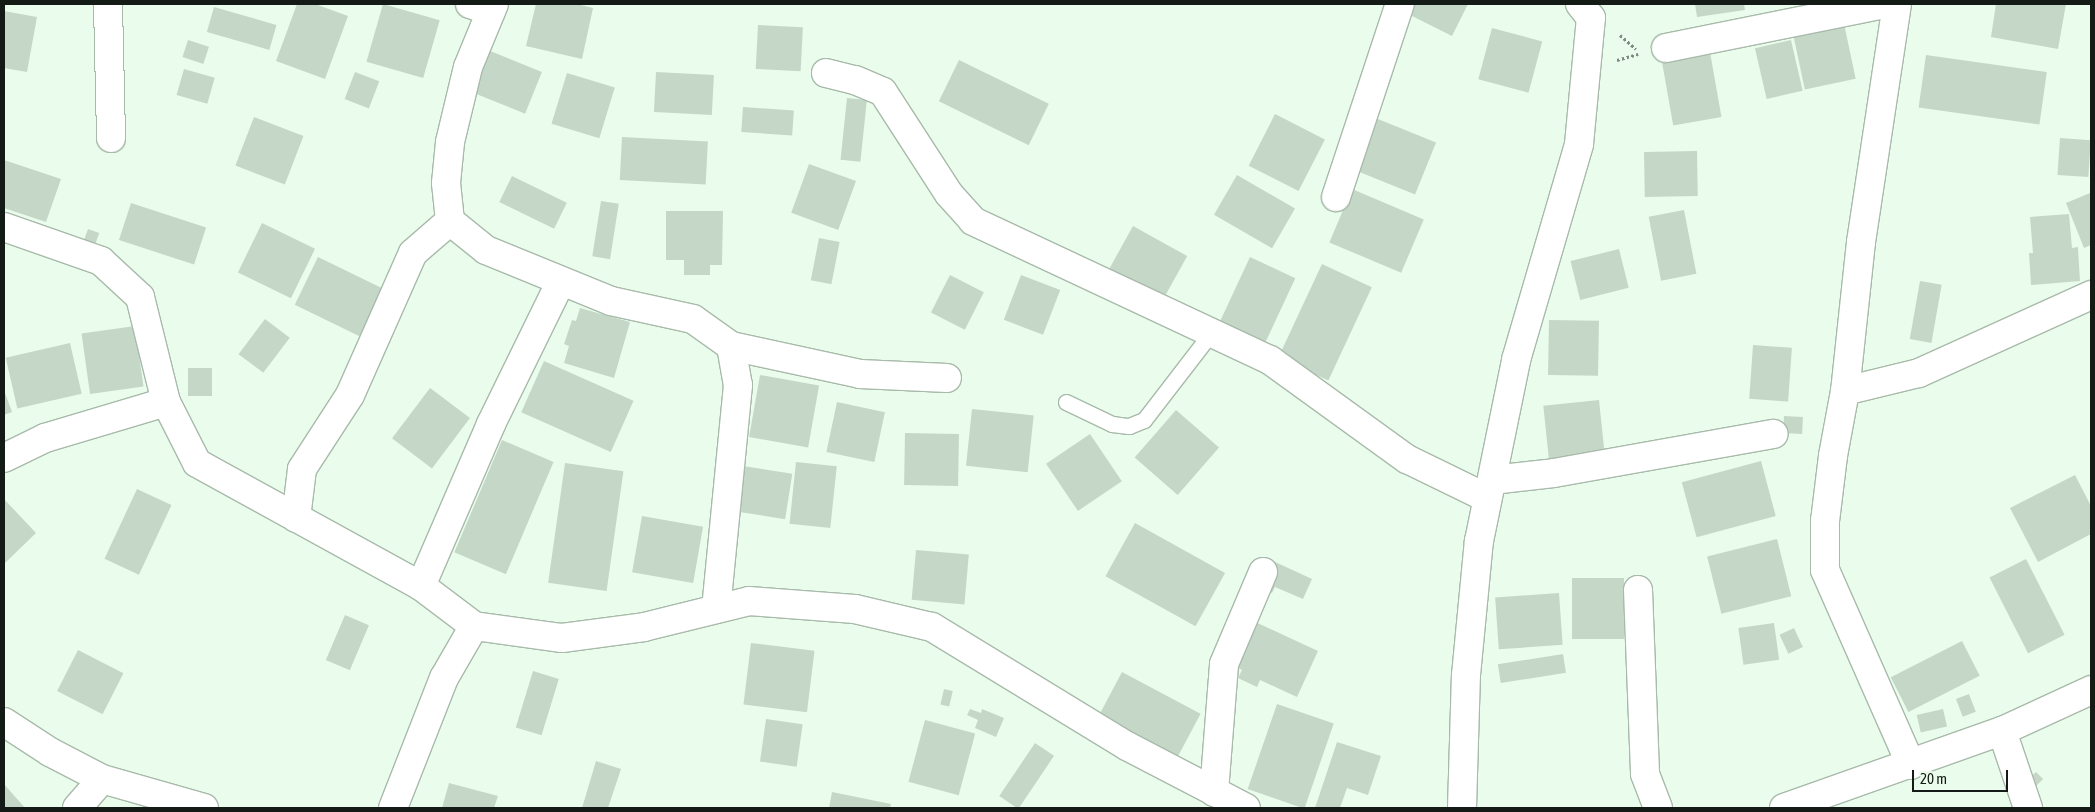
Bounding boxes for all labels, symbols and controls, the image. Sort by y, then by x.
scale bar [1915,760,2011,792]
text: 20 m [1920,770,1947,787]

